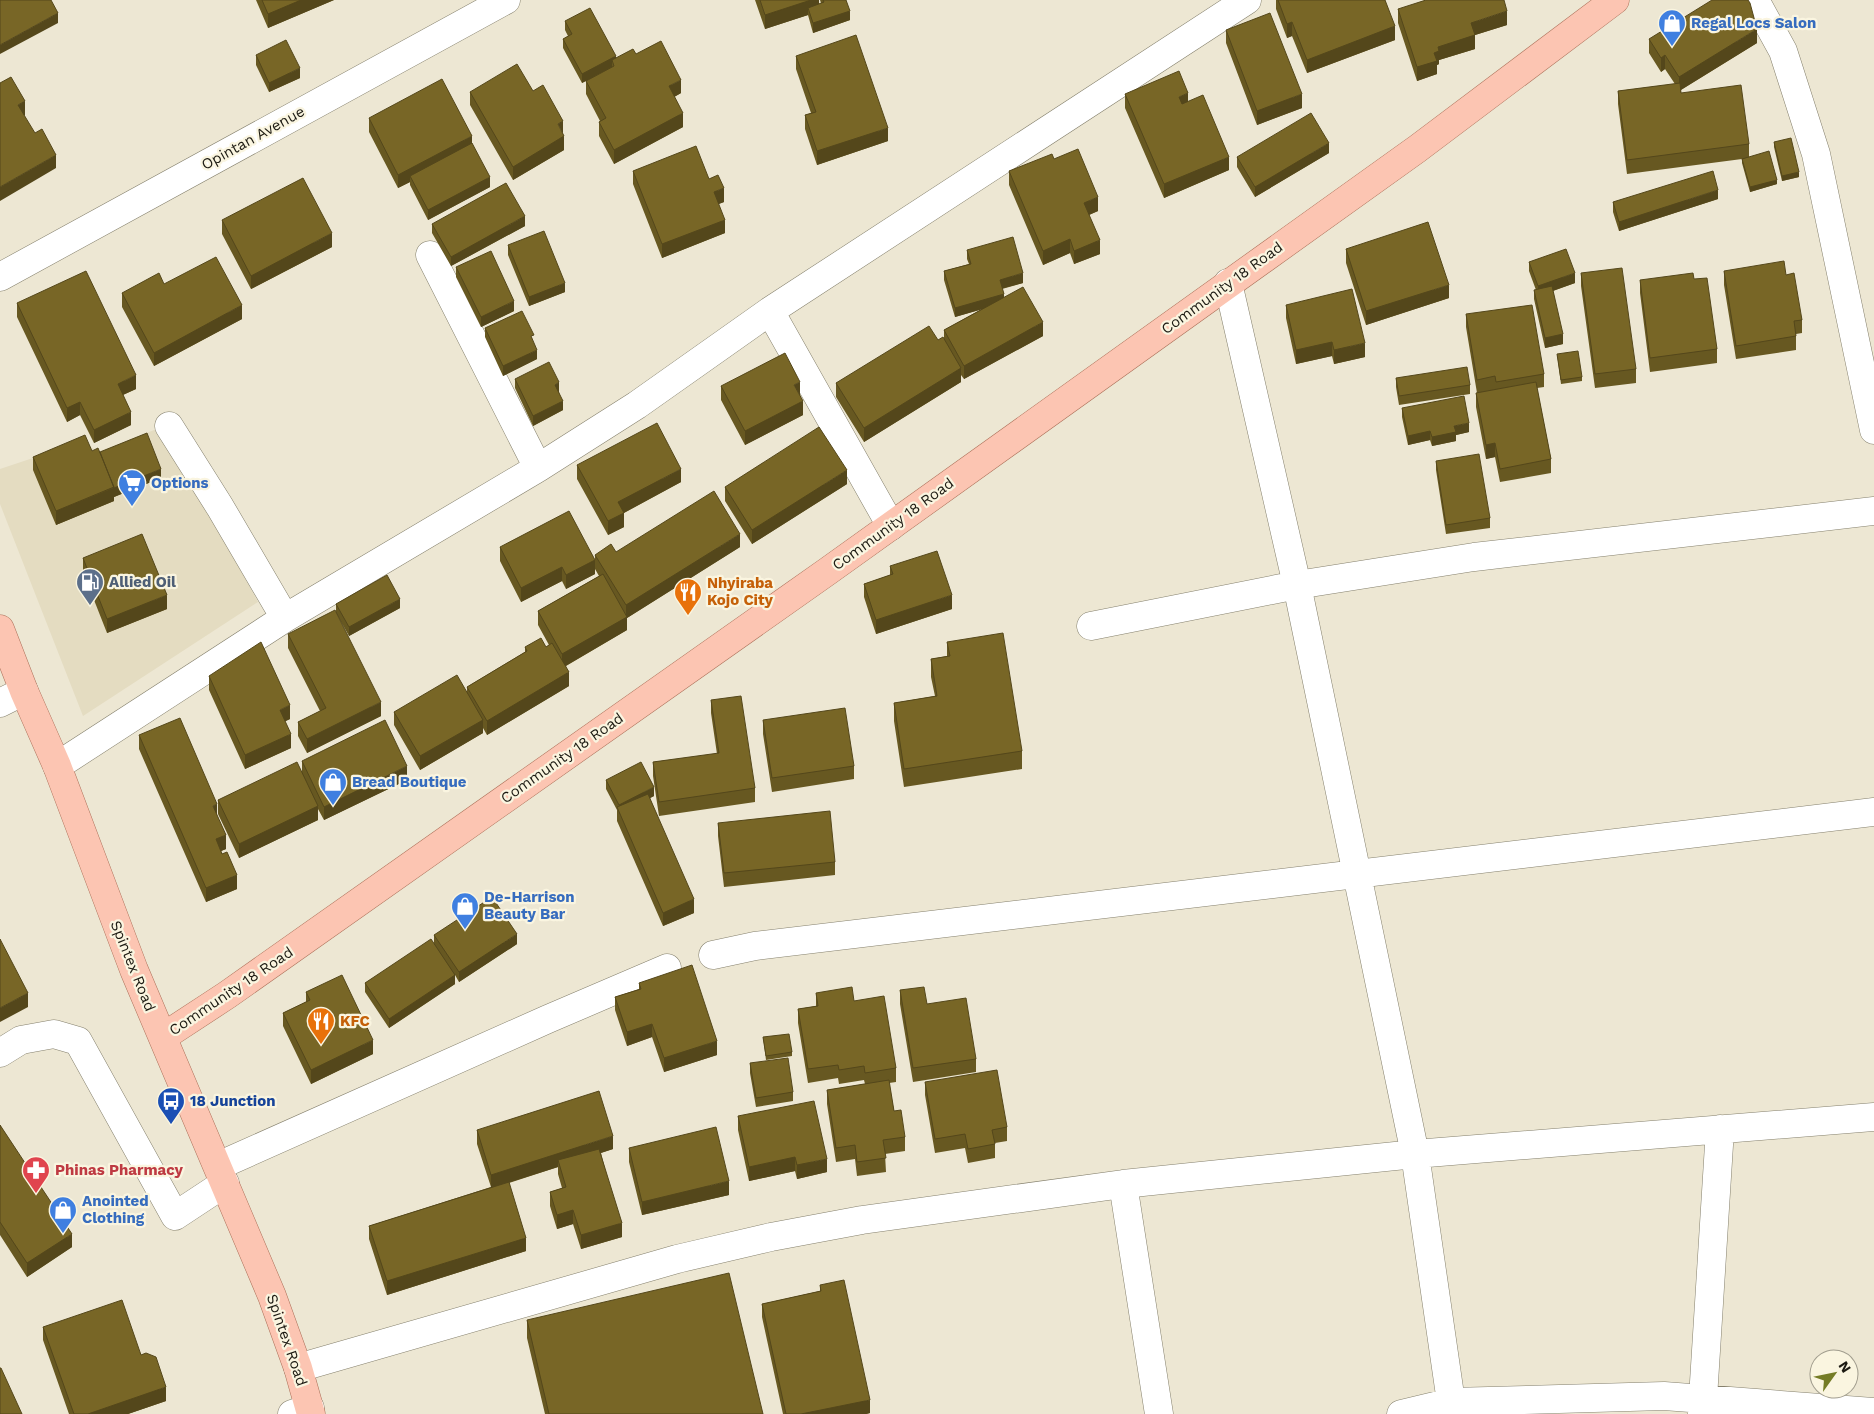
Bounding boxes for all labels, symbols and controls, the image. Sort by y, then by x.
shop icon: Regal Locs Salon [1657,8,1687,47]
place label: Regal Locs Salon [1691,14,1816,32]
street label: Opintan Avenue [198,102,308,174]
street label: Community 18 Road [1158,238,1286,338]
supermarket icon: Options [117,468,147,507]
place label: Options [151,474,209,492]
street label: Community 18 Road [829,474,957,574]
fuel station icon: Allied Oil [75,567,105,606]
place label: Allied Oil [109,573,176,591]
place label: Nhyiraba Kojo City [707,574,774,609]
restaurant icon: Nhyiraba Kojo City [673,577,703,616]
street label: Community 18 Road [497,709,627,807]
shop icon: Bread Boutique [318,767,348,806]
place label: Bread Boutique [352,773,467,791]
place label: De-Harrison Beauty Bar [484,888,575,923]
shop icon: De-Harrison Beauty Bar [450,891,480,930]
street label: Spintex Road [107,918,159,1014]
street label: Community 18 Road [166,943,296,1039]
restaurant icon: KFC [306,1006,336,1045]
place label: KFC [340,1012,370,1030]
bus stop icon: 18 Junction [156,1086,186,1125]
place label: 18 Junction [190,1092,275,1110]
pharmacy icon: Phinas Pharmacy [21,1155,51,1194]
place label: Phinas Pharmacy [55,1161,184,1179]
place label: Anointed Clothing [82,1192,149,1227]
shop icon: Anointed Clothing [48,1195,78,1234]
street label: Spintex Road [263,1292,311,1388]
north arrow [1809,1349,1859,1399]
text: N [1835,1358,1854,1376]

